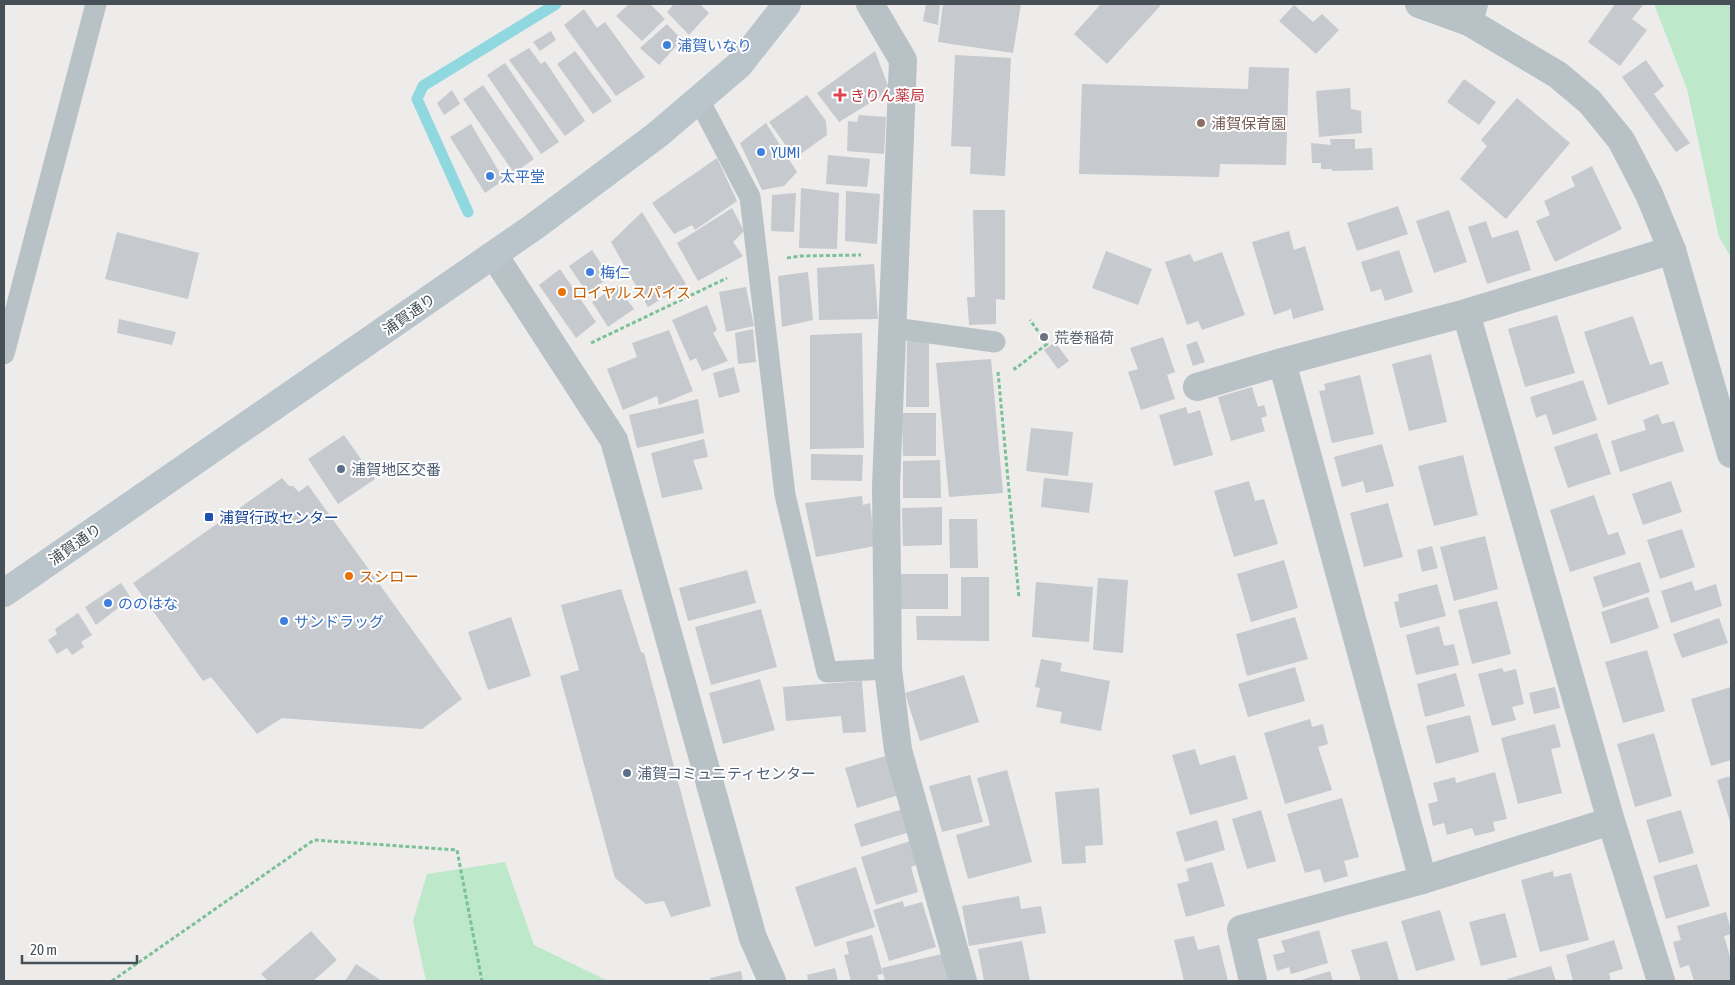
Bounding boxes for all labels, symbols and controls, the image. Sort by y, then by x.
place label: 浦賀いなり [677,37,752,54]
marker: 浦賀いなり [661,39,673,51]
place label: きりん薬局 [850,87,925,104]
marker: きりん薬局 [834,89,846,101]
place label: 浦賀保育園 [1211,115,1286,132]
marker: 浦賀保育園 [1195,117,1207,129]
place label: YUMI [771,144,800,161]
marker: YUMI [755,146,767,158]
place label: 太平堂 [500,168,545,185]
marker: 太平堂 [484,170,496,182]
place label: 梅仁 [600,264,630,281]
marker: 梅仁 [584,266,596,278]
place label: ロイヤルスパイス [572,284,691,301]
marker: ロイヤルスパイス [556,286,568,298]
street label: 浦賀通り [380,290,438,338]
place label: 荒巻稲荷 [1054,329,1114,346]
marker: 荒巻稲荷 [1038,331,1050,343]
place label: 浦賀地区交番 [351,461,441,478]
marker: 浦賀地区交番 [335,463,347,475]
place label: 浦賀行政センター [219,509,339,526]
marker: 浦賀行政センター [203,511,215,523]
street label: 浦賀通り [46,520,104,568]
place label: スシロー [359,568,419,585]
marker: スシロー [343,570,355,582]
place label: ののはな [118,595,178,612]
marker: ののはな [102,597,114,609]
place label: サンドラッグ [294,613,384,630]
marker: サンドラッグ [278,615,290,627]
place label: 浦賀コミュニティセンター [637,765,816,782]
marker: 浦賀コミュニティセンター [621,767,633,779]
scale bar [22,932,138,964]
text: 20 m [30,941,57,958]

